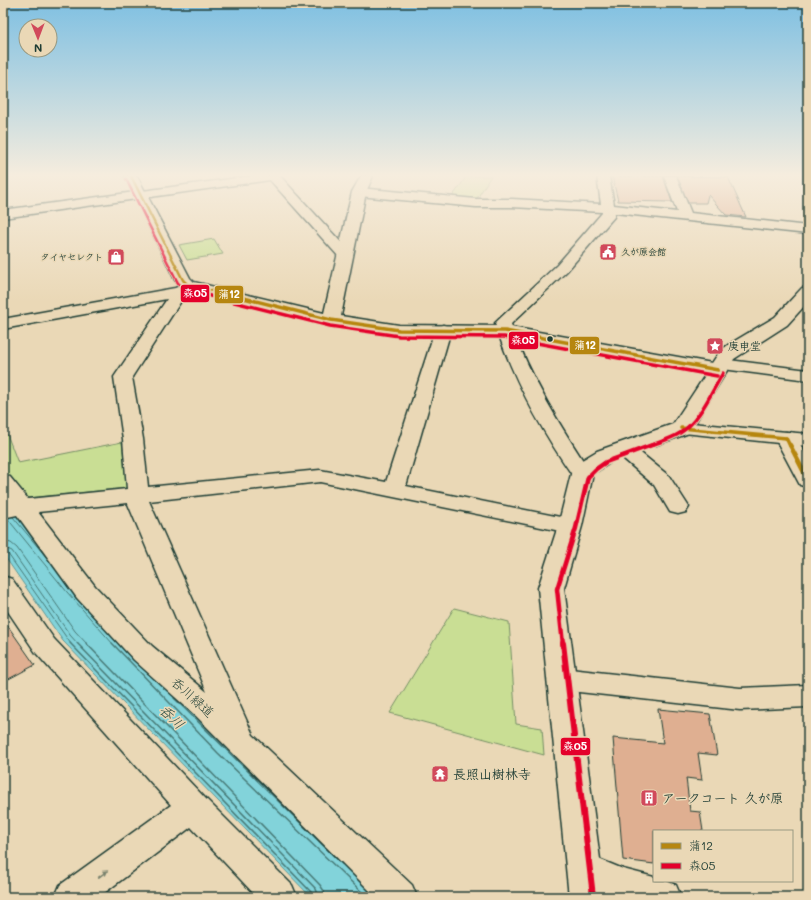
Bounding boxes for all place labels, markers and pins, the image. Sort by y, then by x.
public building icon: 久が原会館 [598,242,618,262]
place label: 久が原会館 [621,246,666,257]
shop icon: タイヤセレクト [106,247,126,267]
place label: タイヤセレクト [41,251,103,262]
unlabelled marker [545,334,555,344]
place icon: 庚申堂 [705,336,725,356]
place label: 庚申堂 [728,338,761,353]
temple icon: 長照山樹林寺 [430,764,450,784]
place label: 長照山樹林寺 [453,765,531,782]
building icon: アークコート 久が原 [639,788,659,808]
place label: アークコート 久が原 [662,789,783,806]

